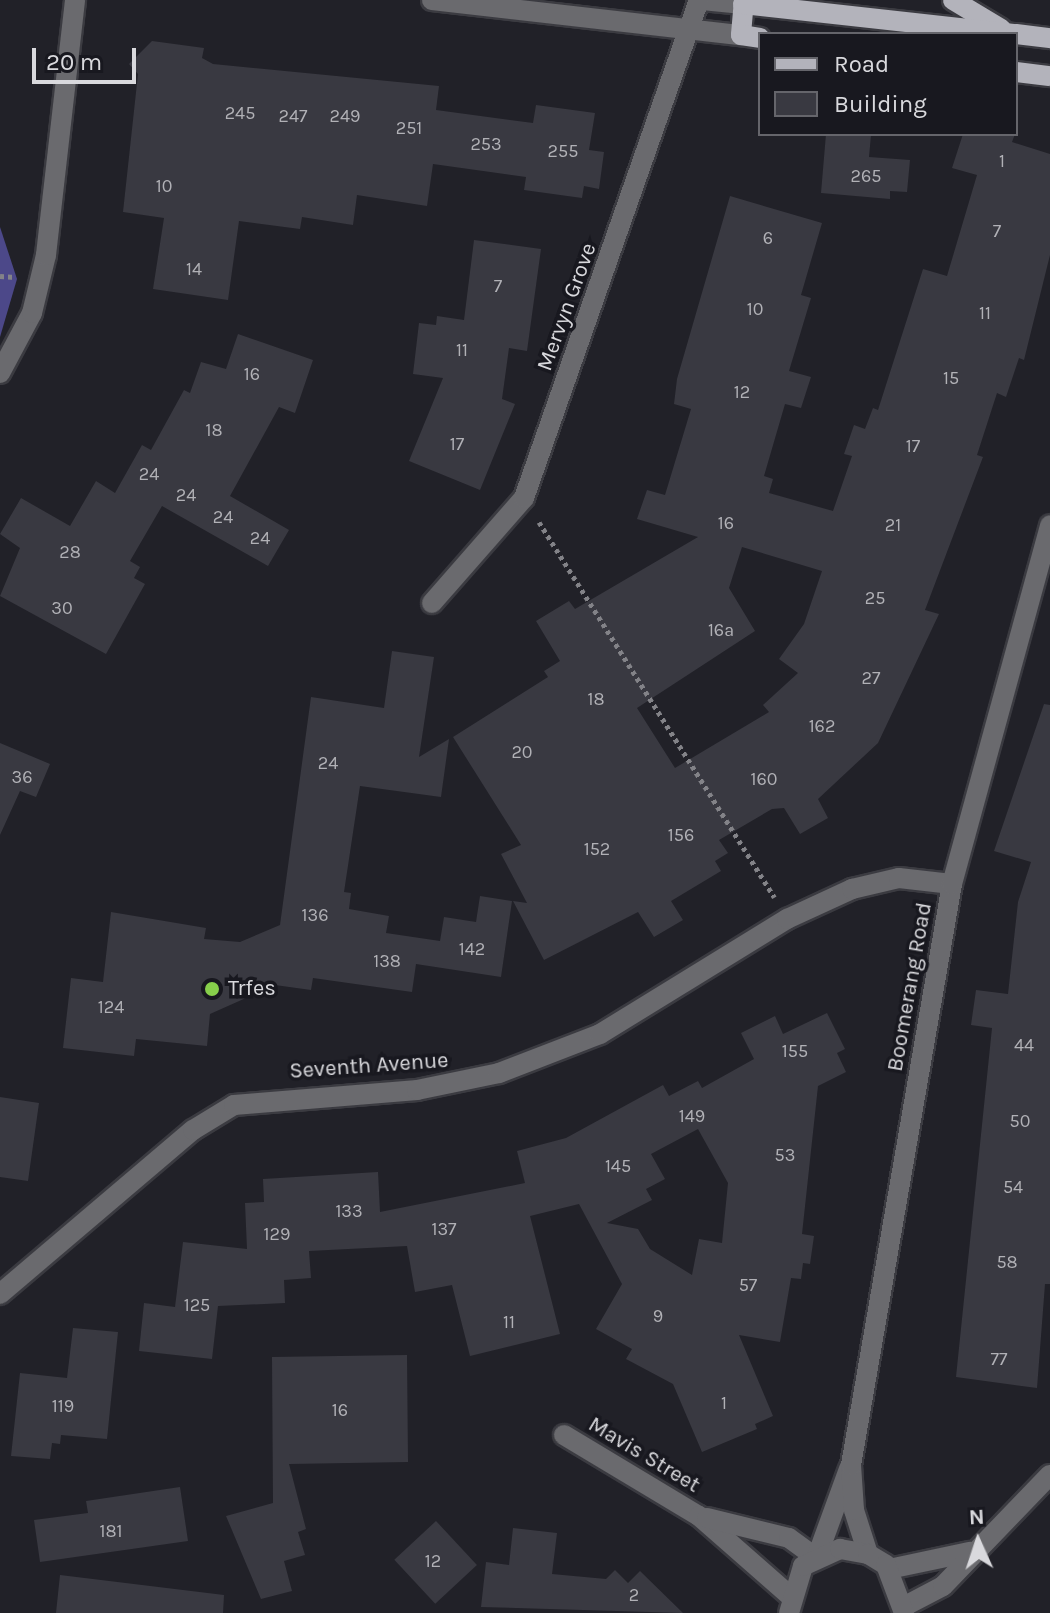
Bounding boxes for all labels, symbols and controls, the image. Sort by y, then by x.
scale bar [36,32,140,82]
legend [758,32,1018,136]
text: 20 m [46,48,102,76]
text: Road [834,50,889,78]
text: Building [834,90,927,118]
house number: 245 [225,102,255,124]
house number: 247 [279,105,307,127]
house number: 249 [330,105,360,127]
house number: 251 [396,117,422,139]
house number: 253 [470,133,502,155]
house number: 255 [548,140,578,162]
house number: 1 [999,150,1005,172]
house number: 265 [851,165,881,187]
house number: 10 [156,175,172,197]
house number: 7 [993,220,1001,242]
house number: 6 [763,227,773,249]
street label: Mervyn Grove [532,239,602,375]
house number: 14 [186,258,202,280]
house number: 7 [494,275,502,297]
house number: 10 [747,298,763,320]
house number: 11 [979,302,991,324]
house number: 11 [456,339,468,361]
house number: 16 [244,363,260,385]
house number: 15 [943,367,959,389]
house number: 12 [734,381,750,403]
house number: 18 [205,419,223,441]
house number: 17 [450,433,464,455]
house number: 17 [906,435,920,457]
house number: 24 [139,463,159,485]
house number: 24 [176,484,196,506]
house number: 24 [213,506,233,528]
house number: 16 [718,512,734,534]
house number: 21 [885,514,901,536]
house number: 24 [250,527,270,549]
house number: 28 [59,541,81,563]
house number: 25 [865,587,885,609]
house number: 30 [51,597,73,619]
house number: 16a [708,619,734,641]
house number: 27 [862,667,880,689]
house number: 18 [587,688,605,710]
house number: 162 [809,715,835,737]
house number: 20 [511,741,533,763]
house number: 24 [318,752,338,774]
house number: 36 [12,766,32,788]
house number: 160 [751,768,777,790]
house number: 156 [668,824,694,846]
house number: 152 [584,838,610,860]
street label: Boomerang Road [882,900,938,1074]
house number: 136 [302,904,328,926]
house number: 142 [459,938,485,960]
house number: 138 [373,950,401,972]
place label: Trfes [228,976,276,1002]
marker: Trfes [203,980,221,998]
house number: 124 [98,996,124,1018]
house number: 44 [1014,1034,1034,1056]
house number: 155 [782,1040,808,1062]
street label: Seventh Avenue [289,1047,449,1085]
house number: 149 [679,1105,705,1127]
house number: 50 [1010,1110,1030,1132]
house number: 53 [775,1144,795,1166]
house number: 145 [605,1155,631,1177]
house number: 54 [1003,1176,1023,1198]
house number: 133 [335,1200,363,1222]
house number: 137 [431,1218,457,1240]
house number: 129 [264,1223,290,1245]
house number: 58 [996,1251,1018,1273]
house number: 57 [739,1274,757,1296]
house number: 125 [184,1294,210,1316]
house number: 9 [653,1305,663,1327]
house number: 11 [503,1311,515,1333]
house number: 77 [991,1348,1007,1370]
house number: 1 [721,1392,727,1414]
house number: 119 [52,1395,74,1417]
house number: 16 [332,1399,348,1421]
street label: Mavis Street [583,1411,705,1499]
north arrow [938,1501,1018,1581]
text: N [968,1504,985,1530]
house number: 181 [100,1520,122,1542]
house number: 12 [425,1550,441,1572]
house number: 2 [629,1584,639,1606]

